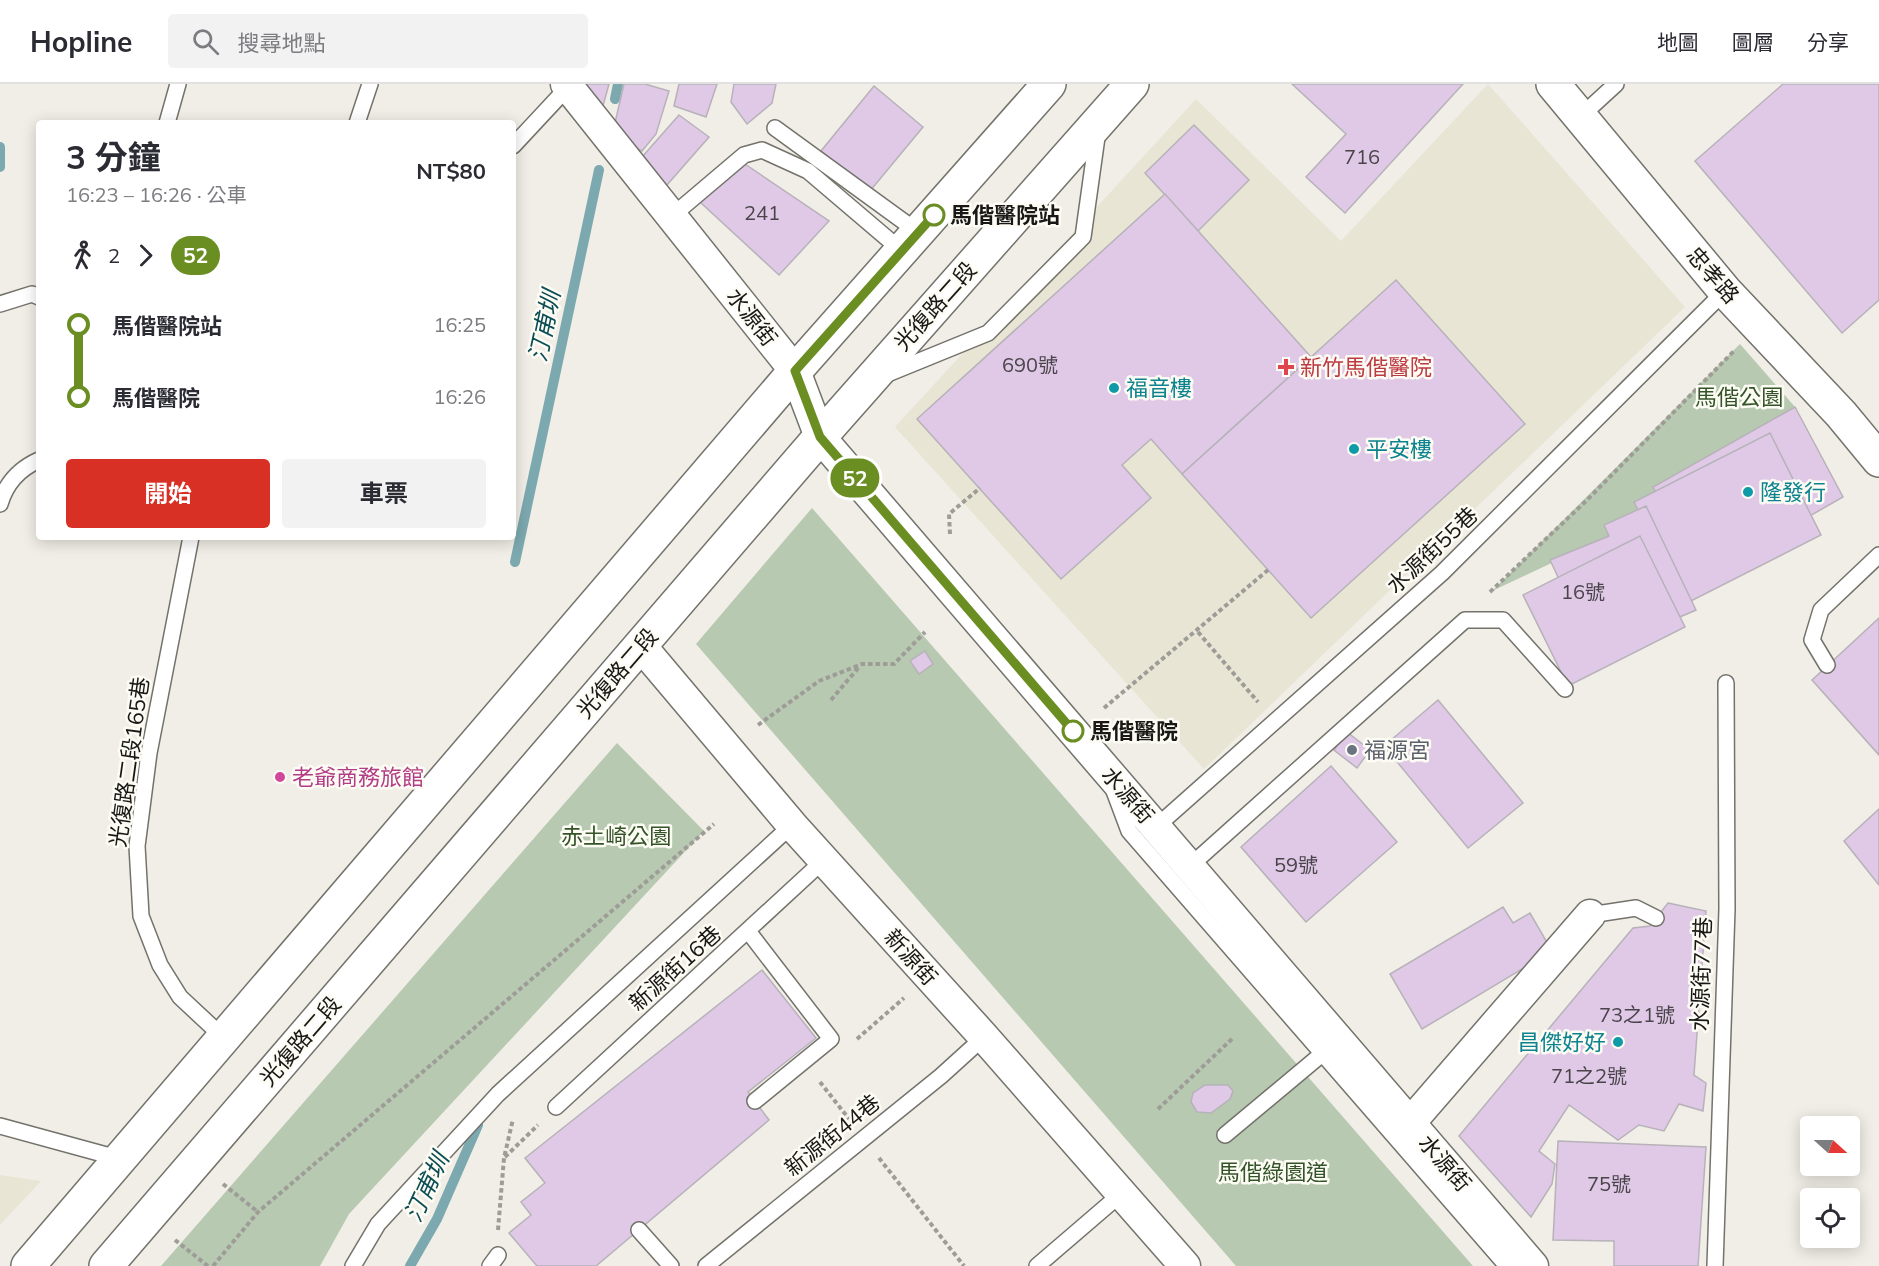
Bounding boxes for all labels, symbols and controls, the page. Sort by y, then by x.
search box [168,14,588,68]
text: Hopline [30,24,132,59]
icon: search [189,25,222,58]
text: 搜尋地點 [237,29,325,57]
text: 地圖 [1657,29,1699,55]
text: 圖層 [1732,29,1774,55]
text: 分享 [1807,29,1849,55]
text: 3 分鐘 [66,136,161,177]
house number: 716 [1344,144,1380,169]
text: NT$80 [416,157,486,185]
text: 16:23 – 16:26 · 公車 [66,182,247,207]
house number: 241 [744,200,780,225]
place label: 馬偕醫院站 [950,201,1060,229]
marker: 馬偕醫院站 [923,204,945,226]
icon: walk [66,239,99,272]
icon: forward [129,239,162,272]
street label: 忠孝路 [1681,241,1745,309]
text: 52 [183,242,208,268]
text: 2 [108,243,120,268]
street label: 光復路二段 [888,256,982,356]
street label: 水源街 [721,282,783,352]
water label: 汀甫圳 [522,285,567,364]
text: 馬偕醫院站 [112,312,222,340]
text: 16:25 [433,312,486,337]
house number: 690號 [1002,352,1058,377]
place label: 新竹馬偕醫院 [1300,353,1432,381]
marker: 新竹馬偕醫院 [1277,358,1295,376]
place label: 福音樓 [1126,374,1192,402]
marker: 福音樓 [1107,381,1121,395]
park label: 馬偕公園 [1695,383,1783,411]
text: 馬偕醫院 [112,384,200,412]
text: 16:26 [433,384,486,409]
place label: 平安樓 [1366,435,1432,463]
marker: 平安樓 [1347,442,1361,456]
line badge: 52 [828,458,882,498]
button: 開始 [66,459,270,528]
button: 車票 [282,459,486,528]
text: 52 [842,465,868,491]
place label: 隆發行 [1760,478,1826,506]
marker: 隆發行 [1741,485,1755,499]
street label: 水源街55巷 [1381,501,1483,599]
house number: 16號 [1561,579,1605,604]
street label: 光復路二段 [570,622,664,724]
street label: 光復路二段165巷 [103,675,155,849]
place label: 馬偕醫院 [1090,717,1178,745]
marker: 馬偕醫院 [1062,720,1084,742]
place label: 福源宮 [1364,736,1430,764]
marker: 福源宮 [1345,743,1359,757]
street label: 水源街 [1096,761,1160,829]
place label: 老爺商務旅館 [292,763,424,791]
marker: 老爺商務旅館 [273,770,287,784]
park label: 赤土崎公園 [561,822,671,850]
house number: 59號 [1274,852,1318,877]
street label: 水源街77巷 [1685,916,1717,1032]
street label: 新源街16巷 [623,919,727,1017]
street label: 新源街 [879,923,943,991]
street label: 光復路二段 [253,990,347,1092]
house number: 73之1號 [1599,1002,1675,1027]
place label: 昌傑好好 [1518,1028,1606,1056]
marker: 昌傑好好 [1611,1035,1625,1049]
house number: 71之2號 [1551,1063,1627,1088]
street label: 新源街44巷 [779,1088,885,1182]
north arrow [1800,1116,1860,1176]
map controls [1800,1116,1860,1248]
street label: 水源街 [1413,1129,1477,1197]
water label: 汀甫圳 [397,1145,456,1226]
park label: 馬偕綠園道 [1218,1158,1328,1186]
house number: 75號 [1587,1171,1631,1196]
button: locate [1800,1188,1860,1248]

